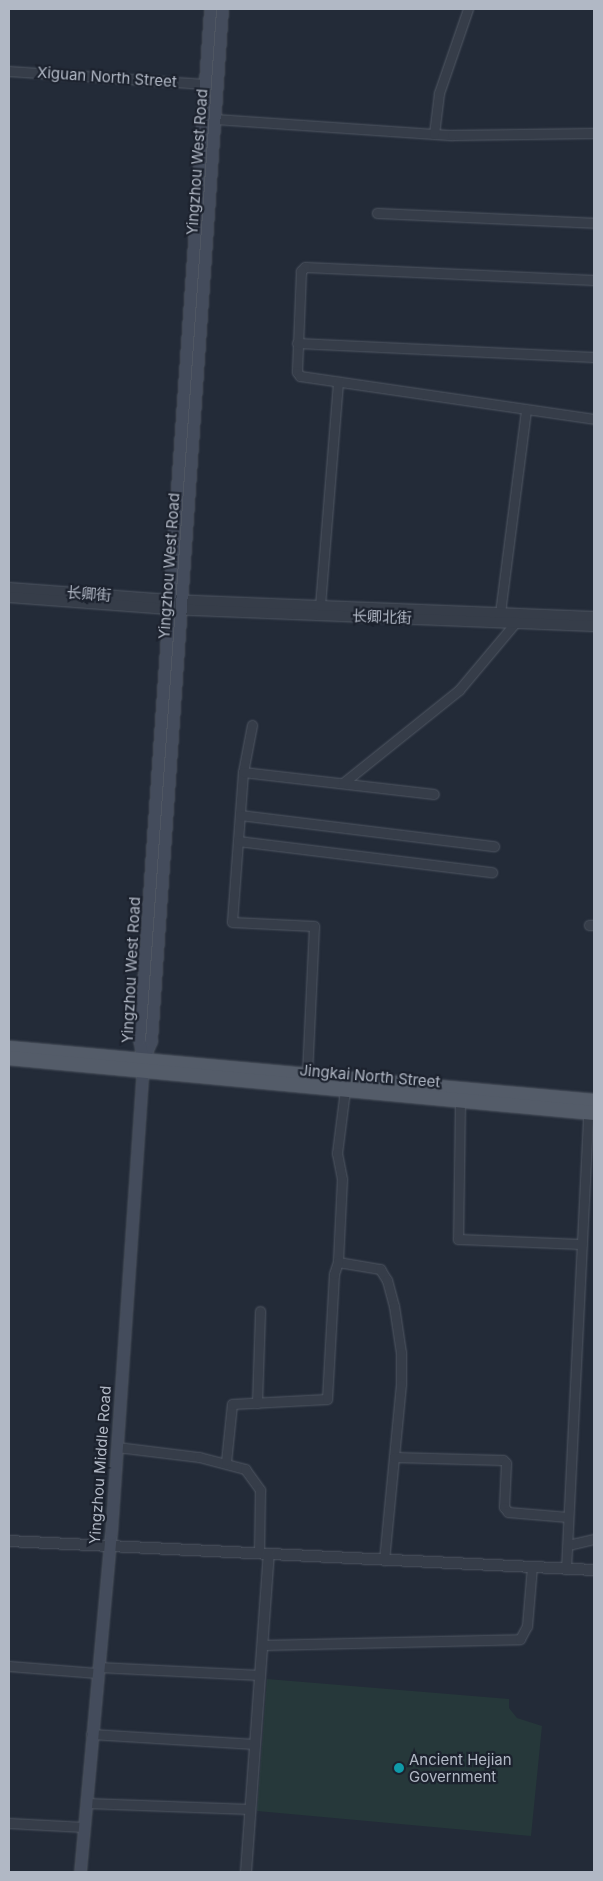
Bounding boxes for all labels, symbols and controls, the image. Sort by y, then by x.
street label: Xiguan North Street [37,63,177,91]
street label: Yingzhou West Road [183,88,211,236]
street label: Yingzhou West Road [155,492,183,640]
street label: 长卿街 [66,583,112,605]
street label: 长卿北街 [352,607,412,627]
street label: Yingzhou West Road [118,896,144,1044]
street label: Jingkai North Street [299,1061,441,1091]
street label: Yingzhou Middle Road [85,1385,115,1545]
place label: Ancient Hejian Government [409,1750,512,1785]
marker: Ancient Hejian Government [393,1762,405,1774]

